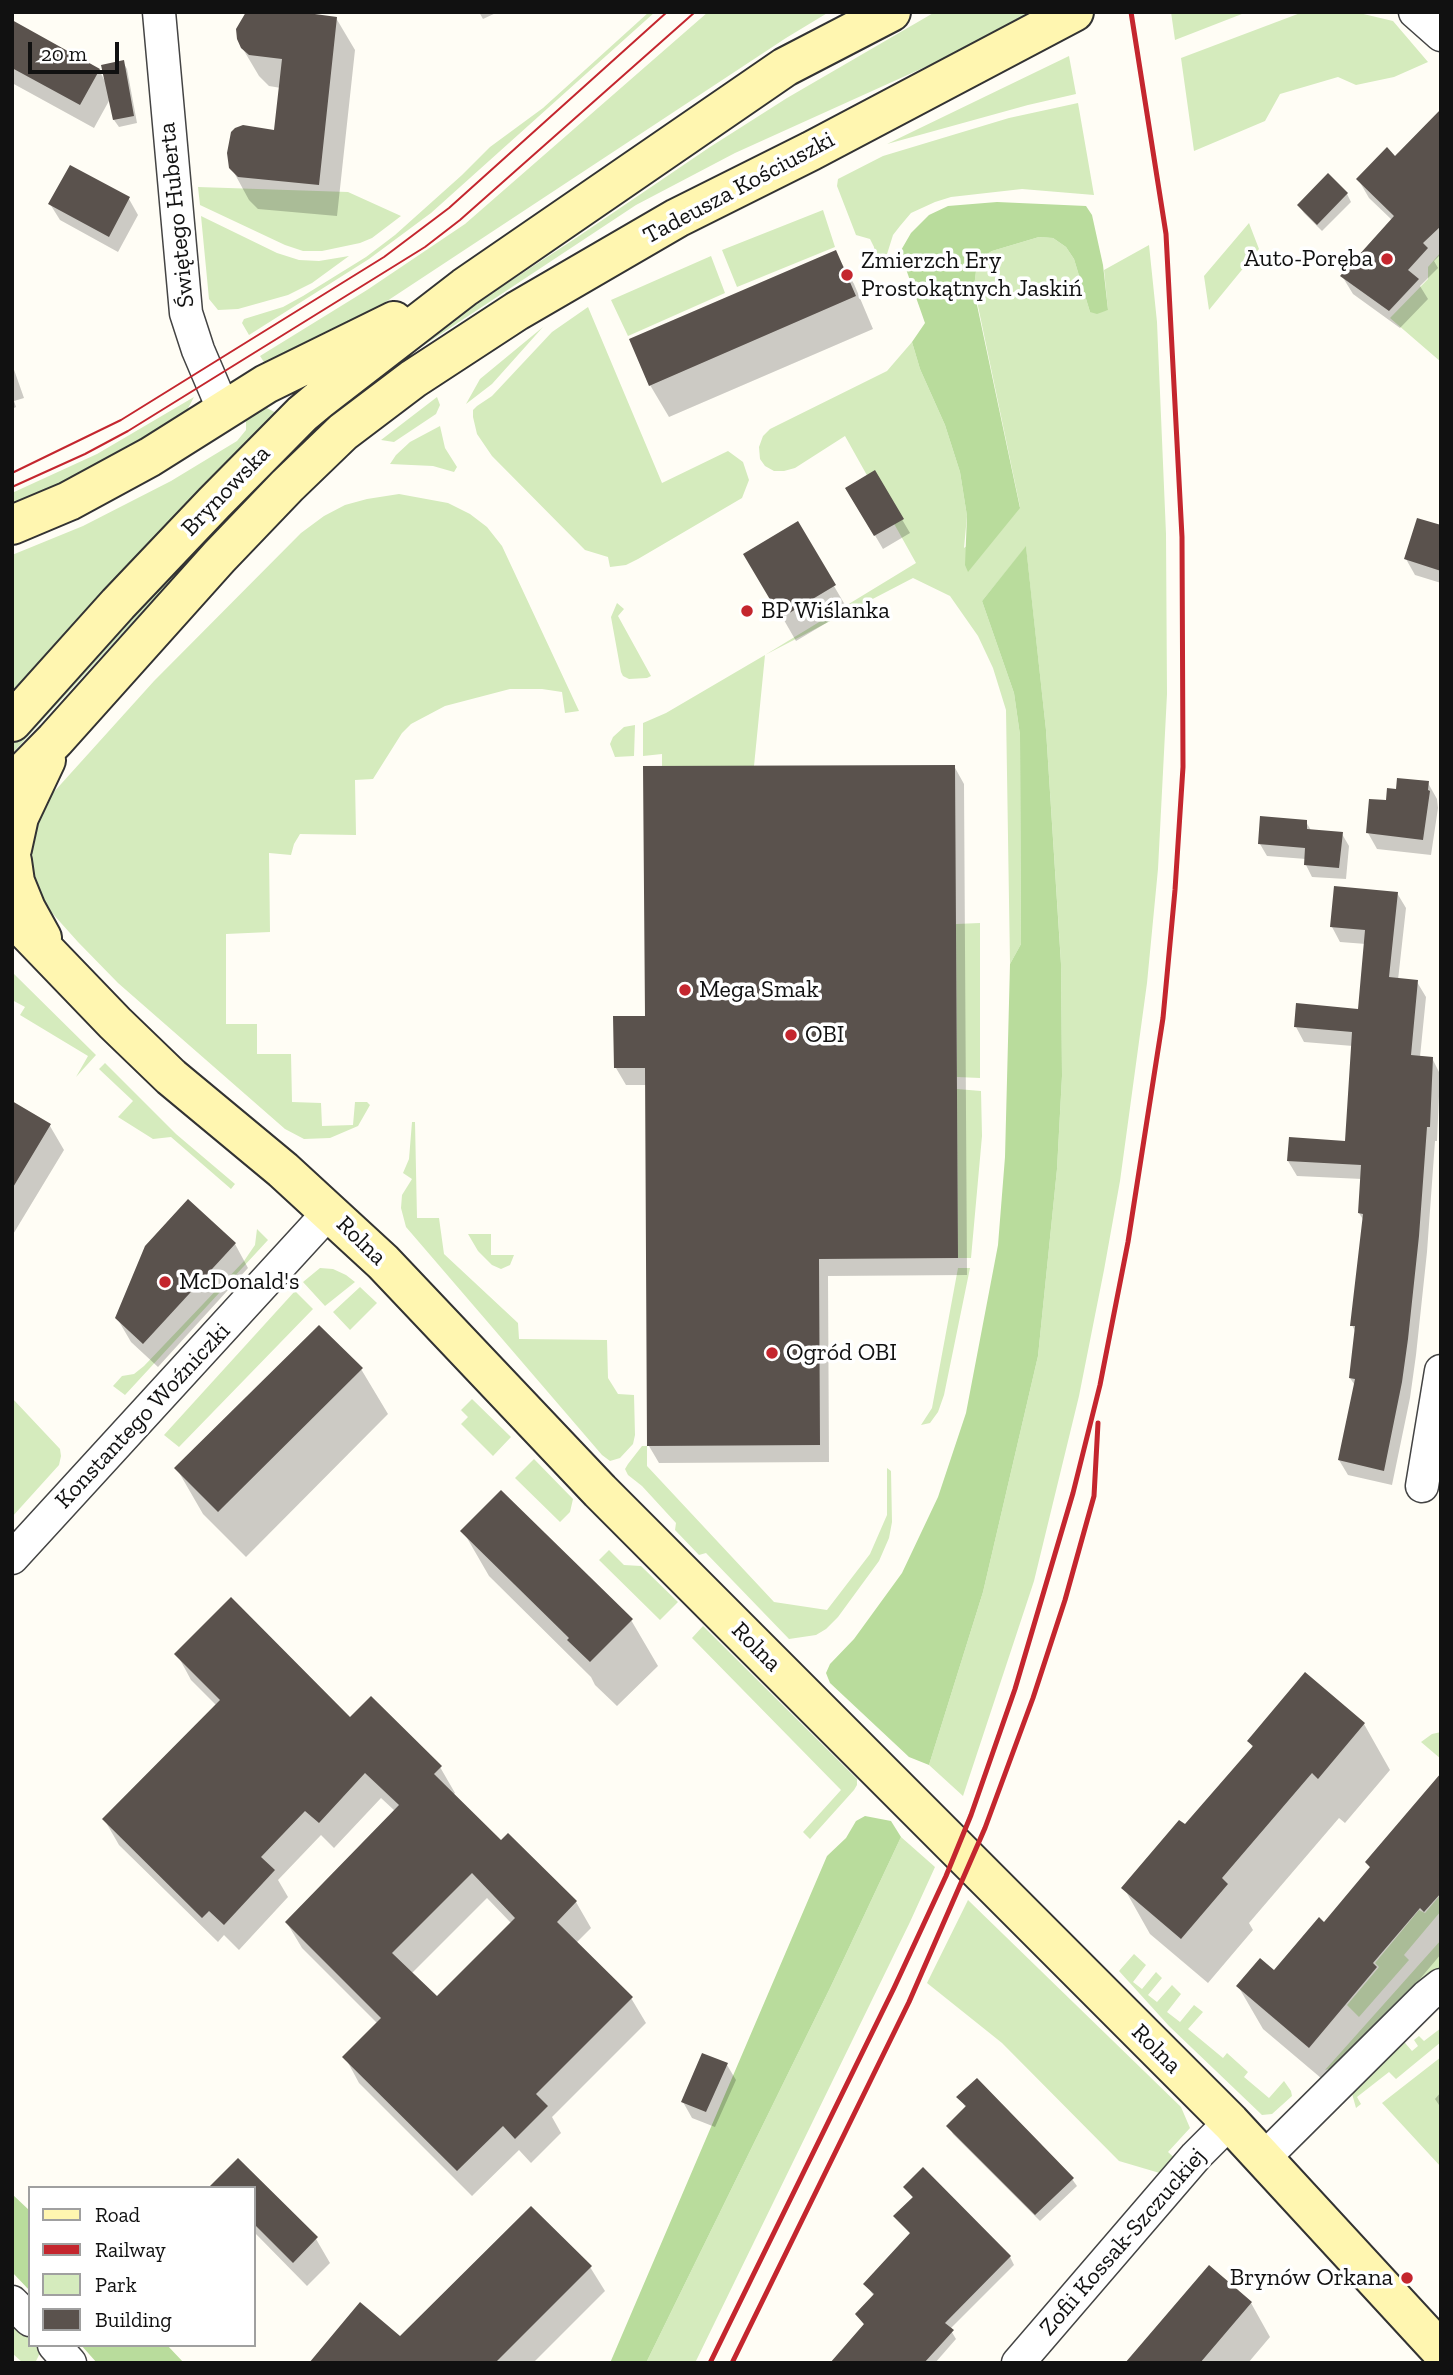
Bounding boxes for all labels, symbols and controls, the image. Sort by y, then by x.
scale bar [32,28,122,72]
text: 20 m [41,41,87,66]
street label: Świętego Huberta [153,121,201,309]
street label: Tadeusza Kościuszki [639,125,839,251]
place label: Auto-Poręba [1244,245,1373,273]
place label: Zmierzch Ery Prostokątnych Jaskiń [861,247,1082,303]
marker: Auto-Poręba [1379,251,1395,267]
marker: Zmierzch Ery Prostokątnych Jaskiń [839,267,855,283]
street label: Brynowska [176,440,276,542]
place label: BP Wiślanka [761,597,890,625]
marker: BP Wiślanka [739,603,755,619]
place label: Mega Smak [699,976,819,1004]
marker: Mega Smak [677,982,693,998]
place label: OBI [805,1021,844,1049]
marker: OBI [783,1027,799,1043]
street label: Rolna [330,1210,392,1272]
place label: McDonald's [179,1268,299,1296]
marker: McDonald's [157,1274,173,1290]
street label: Konstantego Woźniczki [49,1317,237,1515]
place label: Ogród OBI [786,1339,897,1367]
marker: Ogród OBI [764,1345,780,1361]
street label: Rolna [725,1616,787,1678]
street label: Rolna [1125,2018,1187,2080]
street label: Zofii Kossak-Szczuckiej [1034,2142,1212,2342]
legend [28,2186,256,2347]
text: Road [95,2202,140,2227]
text: Railway [95,2237,166,2262]
place label: Brynów Orkana [1230,2264,1393,2292]
marker: Brynów Orkana [1399,2270,1415,2286]
text: Park [95,2272,137,2297]
text: Building [95,2307,172,2332]

